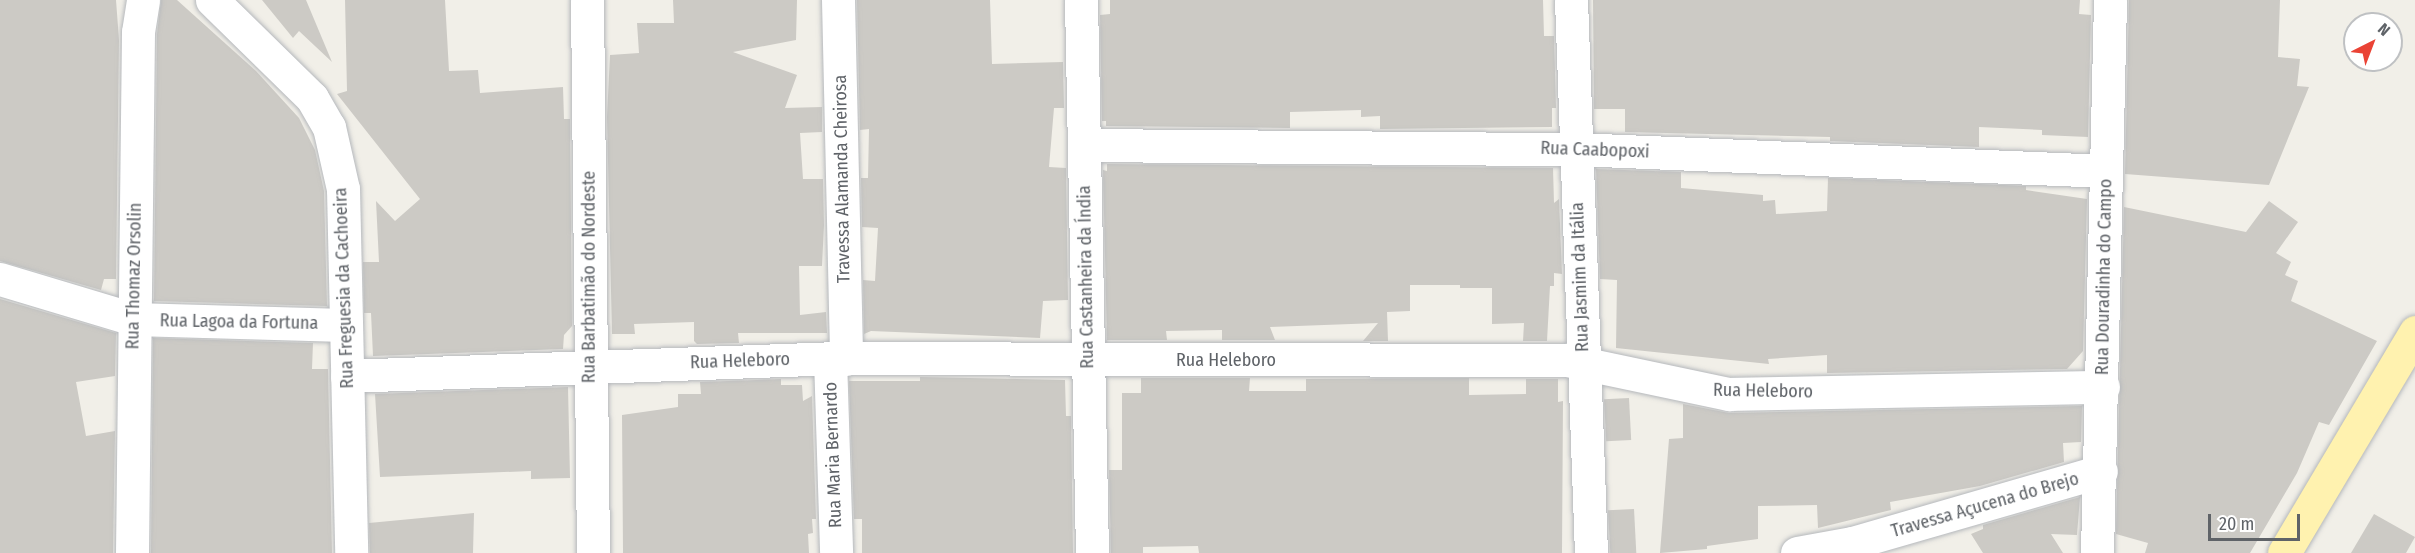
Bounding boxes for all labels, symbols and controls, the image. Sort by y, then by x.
north arrow [2343,12,2403,72]
text: N [2374,19,2394,40]
street label: Travessa Alamanda Cheirosa [829,75,855,283]
street label: Rua Caabopoxi [1540,137,1650,163]
street label: Rua Barbatimão do Nordeste [578,171,600,383]
street label: Rua Douradinha do Campo [2091,179,2117,375]
street label: Rua Castanheira da Índia [1074,185,1098,369]
street label: Rua Freguesia da Cachoeira [330,187,358,389]
street label: Rua Thomaz Orsolin [122,202,146,350]
street label: Rua Jasmim da Itália [1567,202,1593,352]
street label: Rua Lagoa da Fortuna [160,310,318,334]
street label: Rua Heleboro [690,348,790,374]
street label: Rua Heleboro [1176,349,1276,371]
street label: Rua Heleboro [1713,379,1813,403]
street label: Rua Maria Bernardo [820,382,846,528]
street label: Travessa Açucena do Brejo [1889,468,2081,542]
scale bar [2211,502,2302,540]
text: 20 m [2219,513,2254,535]

